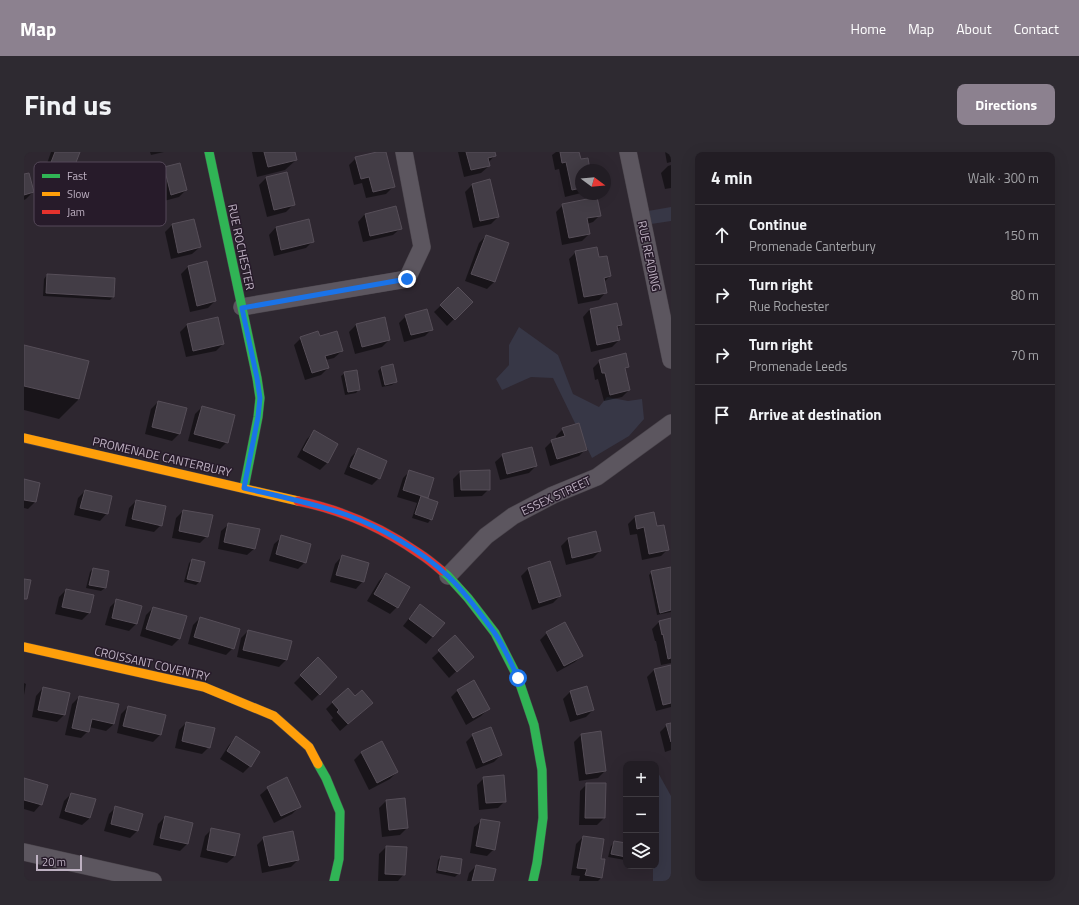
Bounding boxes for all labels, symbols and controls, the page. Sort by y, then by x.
text: Map [20,14,56,43]
text: Home [851,18,886,39]
text: Map [908,18,934,39]
text: About [956,18,992,39]
text: Contact [1014,18,1059,39]
text: Find us [24,83,112,126]
button: Directions [957,84,1055,125]
legend [34,162,166,226]
north arrow [575,164,611,200]
text: 4 min [711,165,752,191]
text: Fast [67,168,87,184]
text: Walk · 300 m [968,168,1039,188]
text: Slow [67,186,90,202]
street label: RUE ROCHESTER [223,202,260,292]
text: Jam [67,204,85,220]
text: Continue [749,213,807,236]
street label: RUE READING [633,219,666,293]
icon: ahead [711,224,733,246]
text: 150 m [1003,225,1039,245]
text: Promenade Canterbury [749,236,876,256]
route end [398,270,416,288]
text: Turn right [749,273,813,296]
icon: right [711,284,733,306]
text: 80 m [1011,285,1039,305]
text: Rue Rochester [749,296,829,316]
text: Turn right [749,333,813,356]
icon: right [711,344,733,366]
text: 70 m [1011,345,1039,365]
text: Promenade Leeds [749,356,847,376]
text: Arrive at destination [749,403,882,426]
icon: arrive [711,404,733,426]
street label: PROMENADE CANTERBURY [91,431,234,482]
street label: ESSEX STREET [518,471,595,520]
street label: CROISSANT COVENTRY [93,641,212,686]
route start [509,669,527,687]
map controls [623,761,659,869]
button: + [623,761,659,797]
button: − [623,797,659,833]
button: layers [623,833,659,869]
scale bar [36,853,82,872]
text: 20 m [42,854,66,870]

